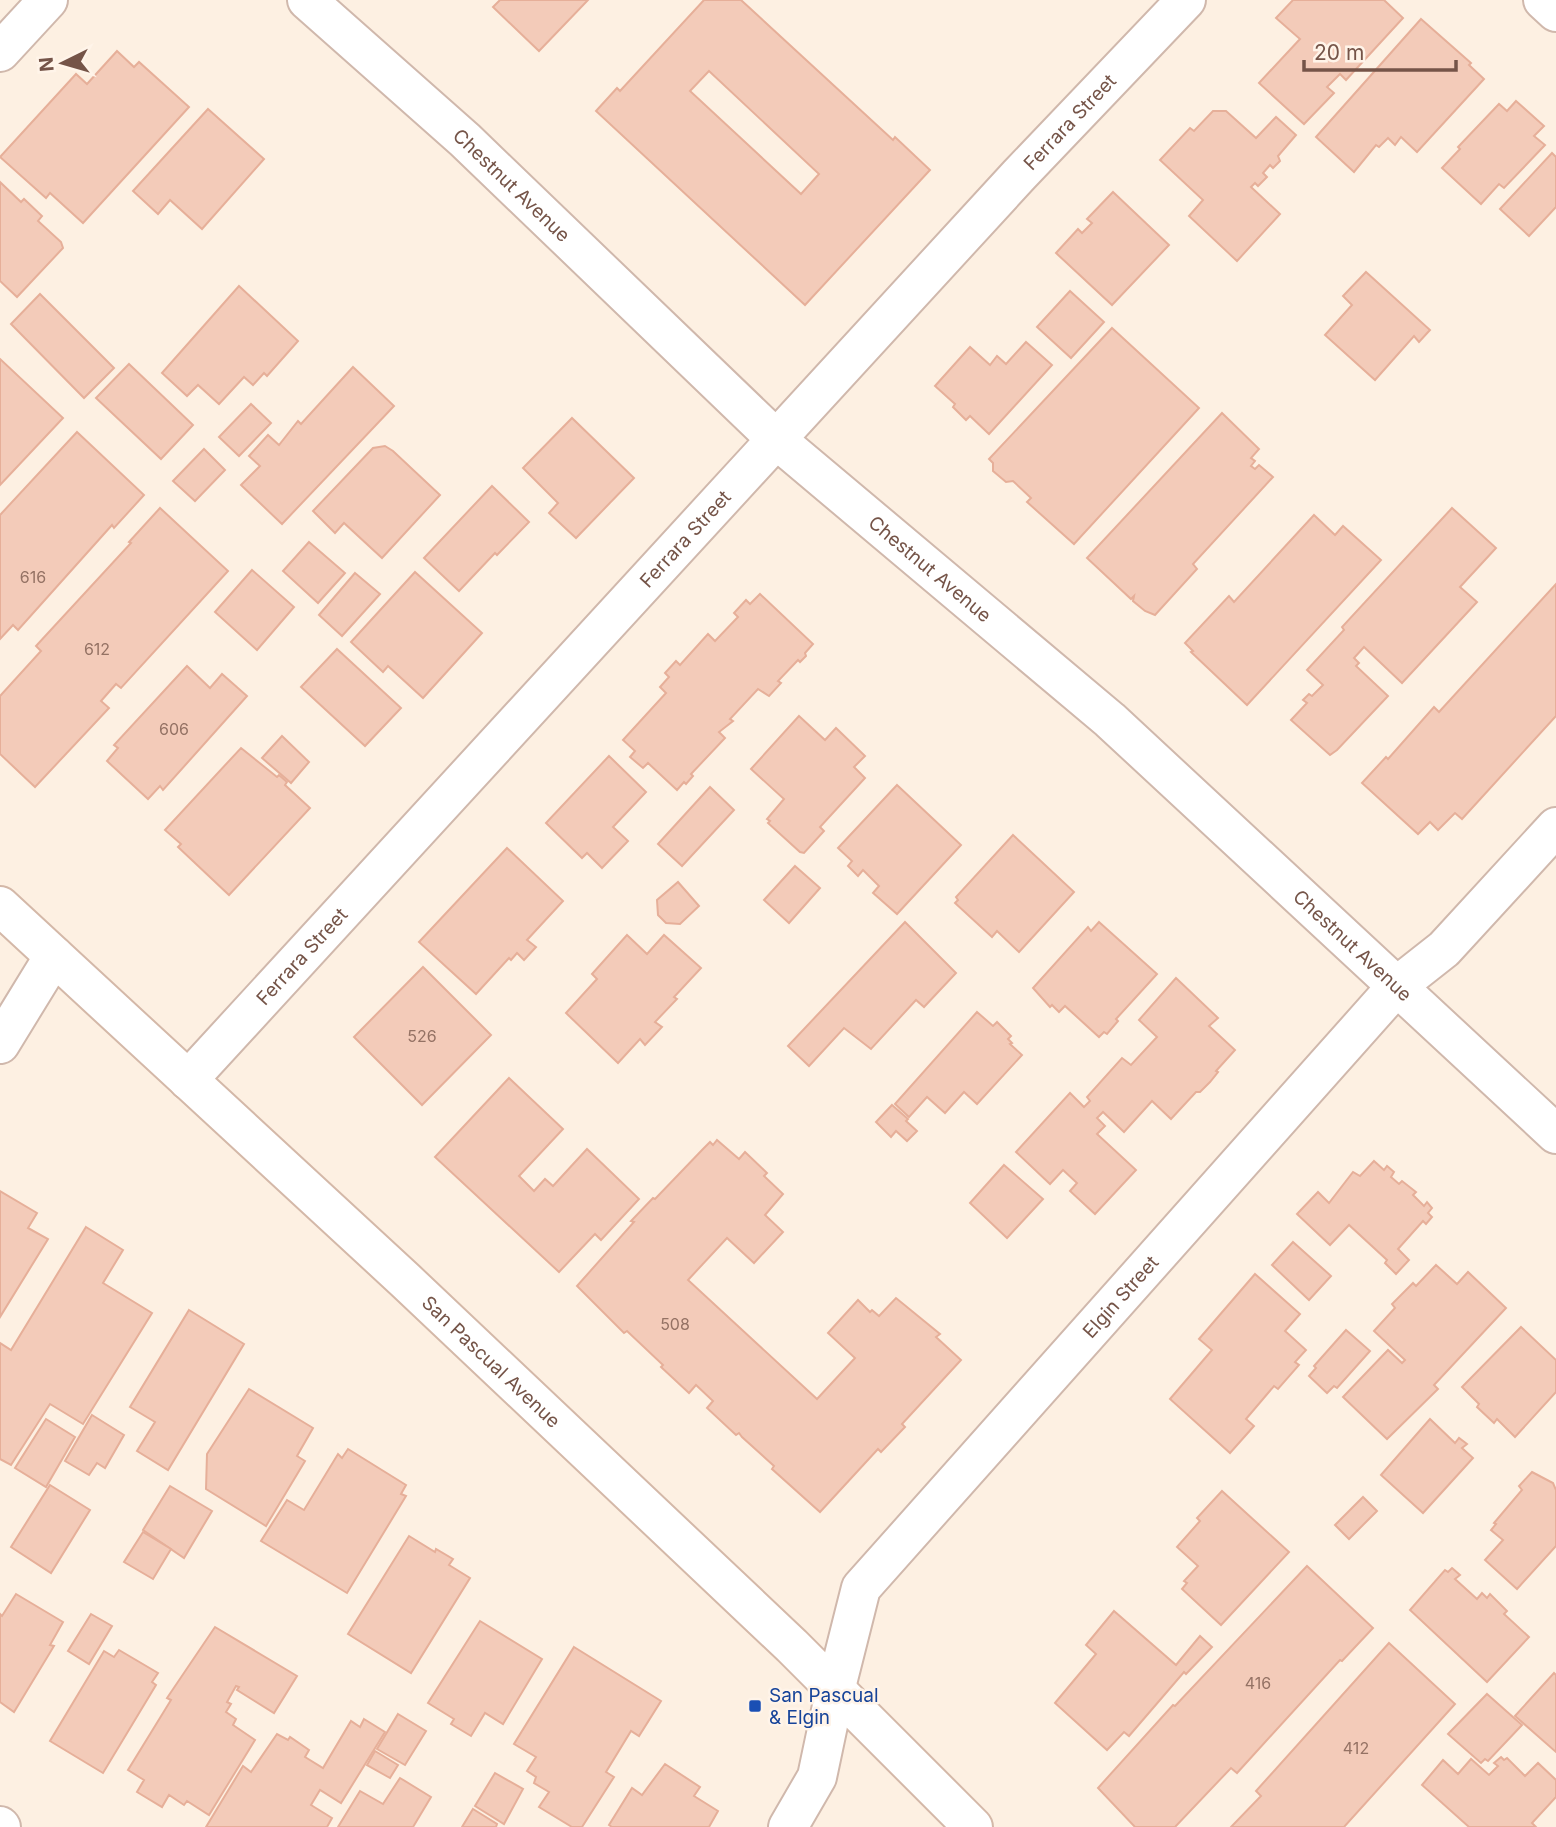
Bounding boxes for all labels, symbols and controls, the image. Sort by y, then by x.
north arrow [28,28,98,98]
scale bar [1304,28,1456,72]
text: 20 m [1314,40,1364,65]
text: N [34,56,59,73]
street label: Ferrara Street [1019,70,1121,175]
street label: Chestnut Avenue [448,124,575,247]
street label: Ferrara Street [635,486,736,592]
street label: Chestnut Avenue [864,511,996,627]
house number: 616 [20,567,46,587]
house number: 612 [84,639,110,659]
house number: 606 [159,719,189,739]
street label: Chestnut Avenue [1288,885,1416,1006]
street label: Ferrara Street [252,903,352,1010]
house number: 526 [407,1026,437,1046]
street label: Elgin Street [1078,1251,1163,1343]
street label: San Pascual Avenue [417,1291,565,1433]
house number: 508 [660,1314,690,1334]
house number: 416 [1245,1673,1271,1693]
place label: San Pascual & Elgin [769,1684,879,1729]
marker: San Pascual & Elgin [747,1698,763,1714]
house number: 412 [1343,1738,1369,1758]

